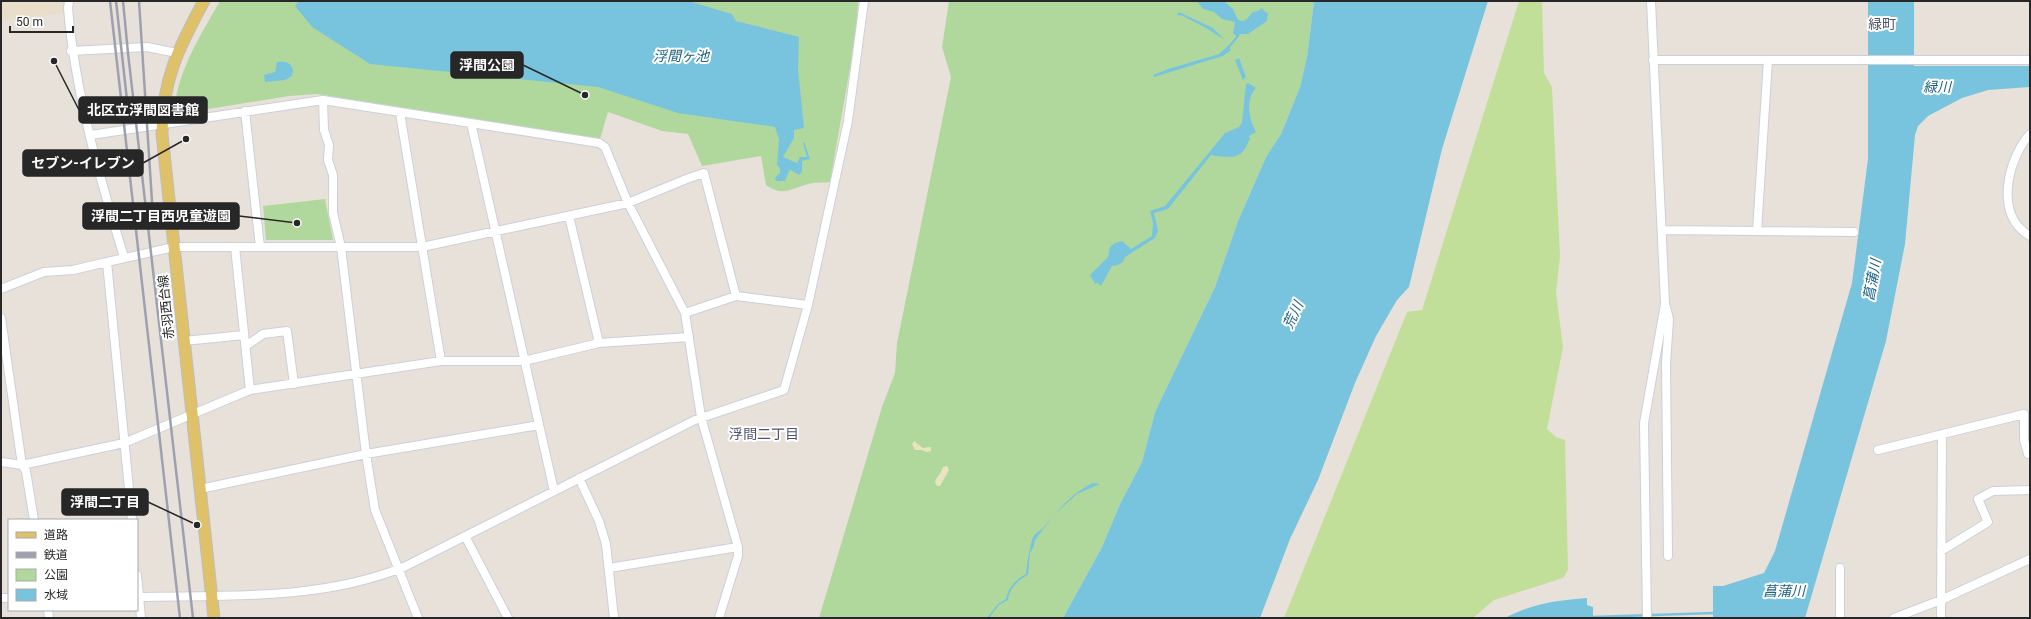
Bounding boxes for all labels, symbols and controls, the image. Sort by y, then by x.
scale bar [10,8,73,34]
text: 50 m [16,15,43,29]
district label: 緑町 [1868,16,1896,32]
water label: 浮間ヶ池 [653,48,711,64]
callout: 浮間公園 [451,52,523,78]
text: 浮間公園 [459,57,515,73]
water label: 緑川 [1923,79,1953,95]
callout: 北区立浮間図書館 [79,97,207,123]
text: 北区立浮間図書館 [87,102,199,118]
callout: セブン-イレブン [23,150,143,176]
text: セブン-イレブン [31,155,135,171]
callout: 浮間二丁目西児童遊園 [83,203,239,229]
text: 浮間二丁目西児童遊園 [91,208,231,224]
water label: 菖蒲川 [1860,256,1884,302]
street label: 赤羽西台線 [155,274,177,340]
water label: 荒川 [1280,297,1307,331]
district label: 浮間二丁目 [729,426,799,442]
callout: 浮間二丁目 [62,489,148,515]
text: 浮間二丁目 [70,494,140,510]
legend [8,519,138,611]
text: 道路 [44,528,68,542]
text: 鉄道 [44,548,68,562]
text: 公園 [44,568,68,582]
water label: 菖蒲川 [1763,583,1807,599]
text: 水域 [44,588,68,602]

